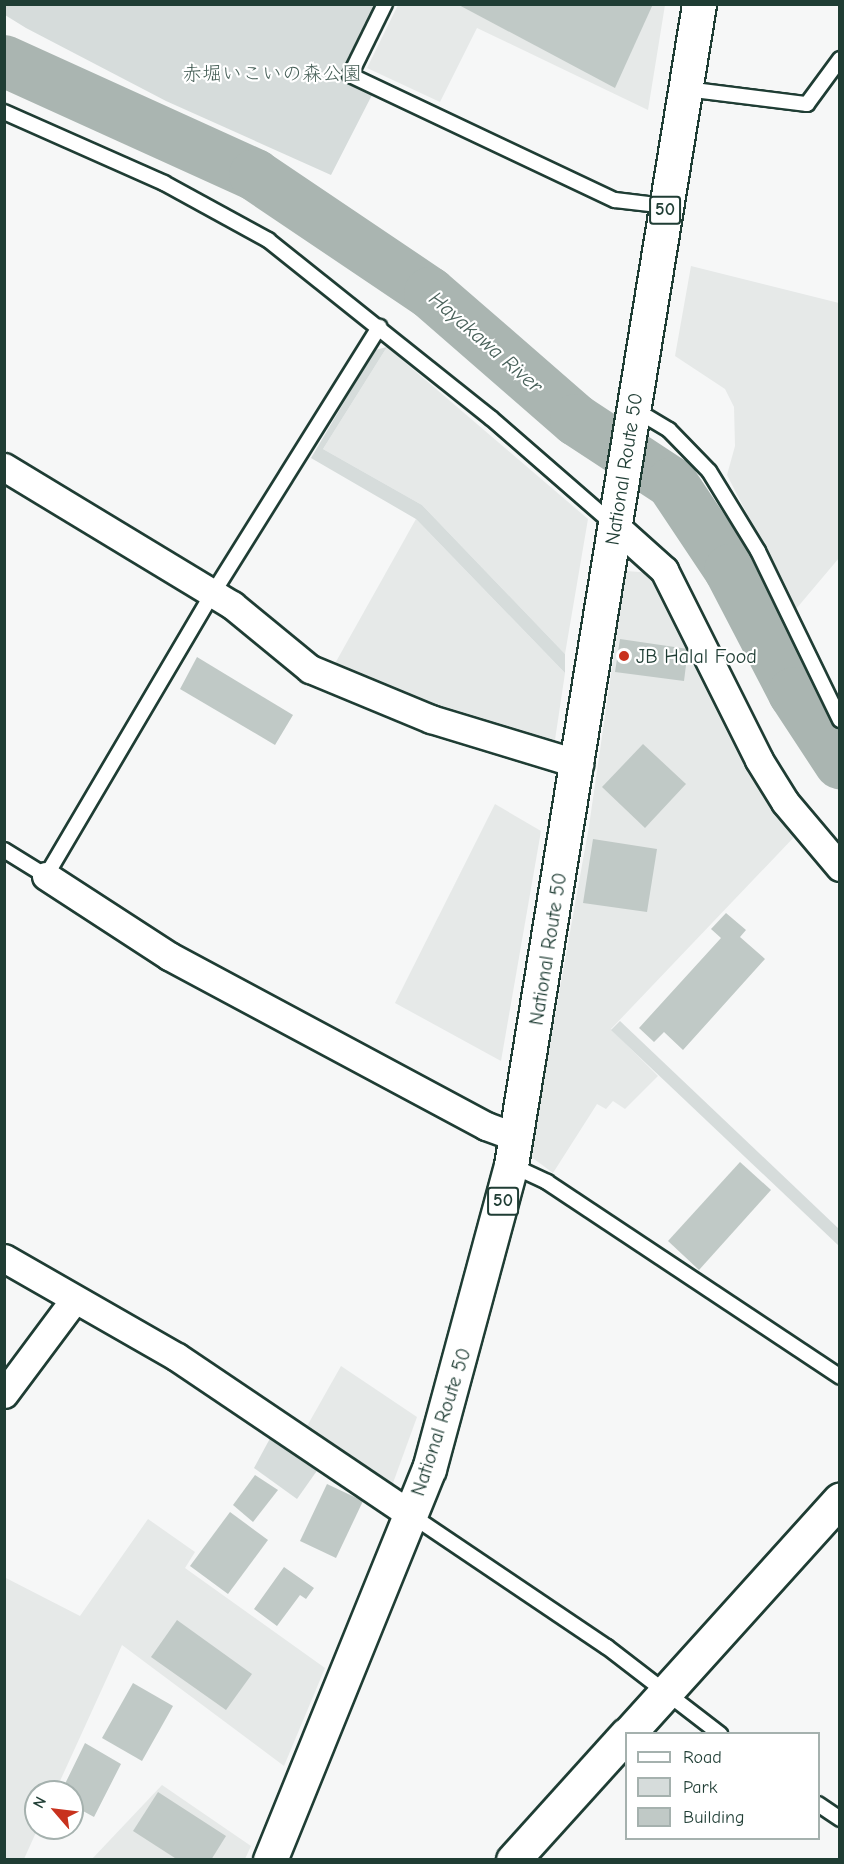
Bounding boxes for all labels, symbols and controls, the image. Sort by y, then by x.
park label: 赤堀いこいの森公園 [182,61,362,85]
road number: 50 [648,195,682,225]
water label: Hayakawa River [424,286,548,398]
street label: National Route 50 [600,391,648,547]
place label: JB Halal Food [636,644,757,668]
marker: JB Halal Food [617,649,631,663]
street label: National Route 50 [524,871,572,1027]
road number: 50 [486,1186,520,1216]
street label: National Route 50 [406,1345,476,1499]
legend [625,1732,820,1840]
text: Road [683,1747,722,1768]
text: Park [683,1777,717,1798]
north arrow [24,1780,84,1840]
text: N [29,1794,50,1811]
text: Building [683,1807,745,1828]

